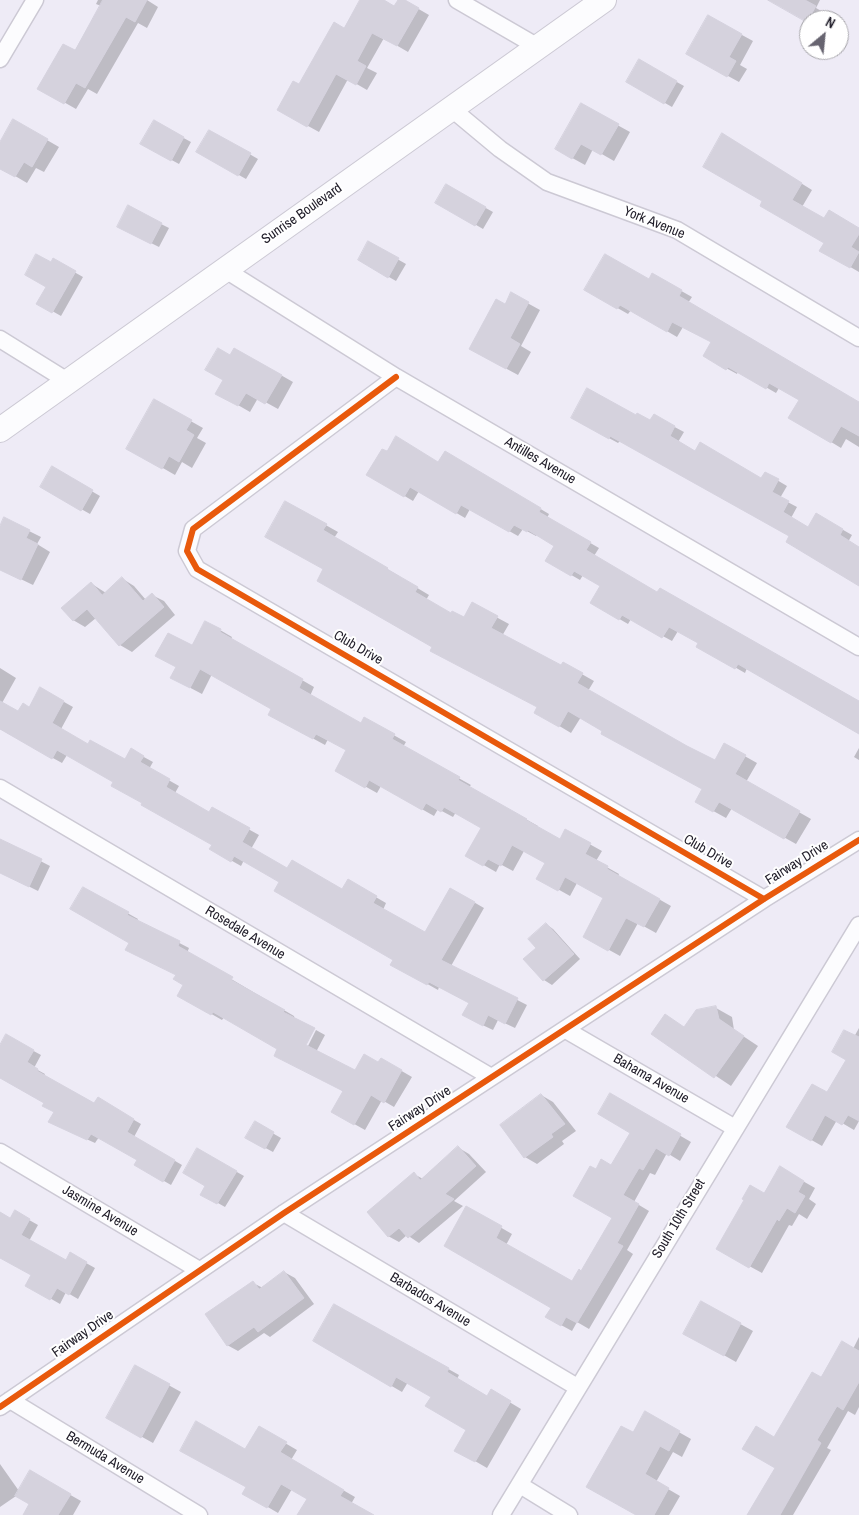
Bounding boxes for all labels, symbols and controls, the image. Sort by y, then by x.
north arrow [799,10,849,60]
text: N [823,13,838,33]
street label: Sunrise Boulevard [258,180,346,248]
street label: York Avenue [621,203,687,243]
street label: Antilles Avenue [501,434,579,488]
street label: Club Drive [330,627,386,669]
street label: Club Drive [680,831,736,873]
street label: Fairway Drive [762,837,832,889]
street label: Rosedale Avenue [202,903,288,963]
street label: Bahama Avenue [610,1051,692,1107]
street label: Fairway Drive [386,1083,454,1135]
street label: South 10th Street [649,1176,709,1262]
street label: Jasmine Avenue [59,1182,141,1240]
street label: Barbados Avenue [387,1269,473,1331]
street label: Fairway Drive [49,1307,117,1361]
street label: Bermuda Avenue [63,1428,147,1488]

